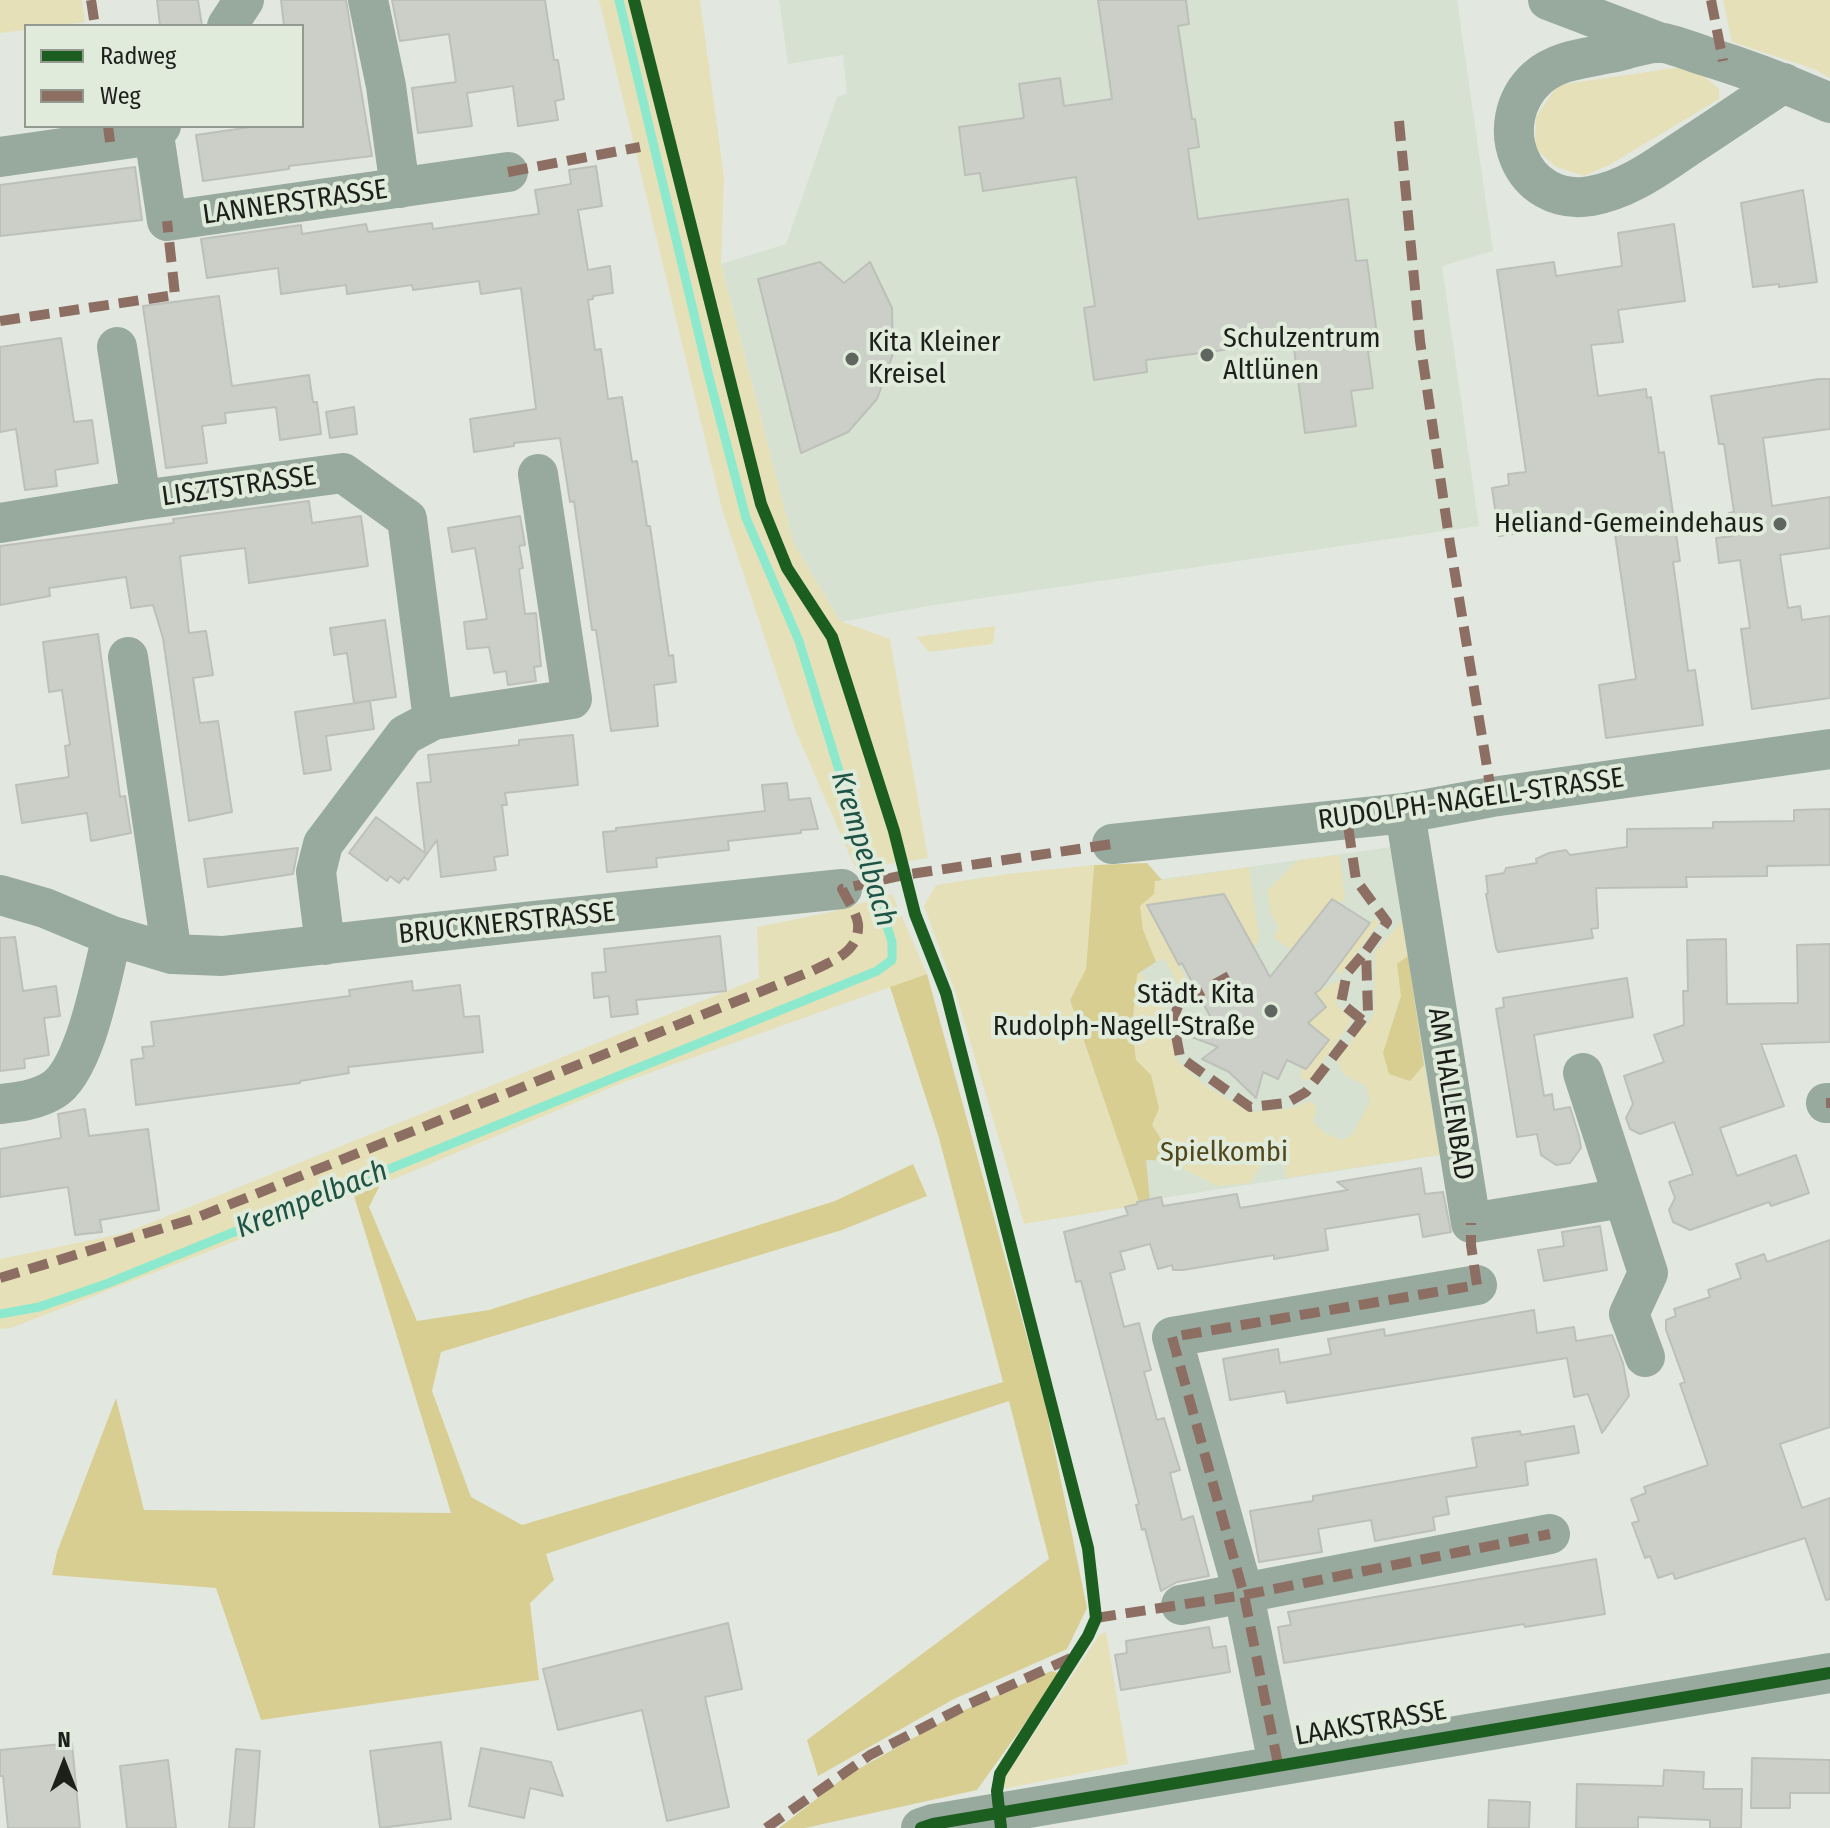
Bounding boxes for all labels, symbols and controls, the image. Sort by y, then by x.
legend [24,24,304,128]
text: Radweg [100,42,176,70]
text: Weg [100,82,141,110]
street label: LANNERSTRASSE [201,173,389,233]
place label: Schulzentrum Altlünen [1223,322,1380,388]
place label: Kita Kleiner Kreisel [868,326,1000,392]
marker: Schulzentrum Altlünen [1198,346,1216,364]
marker: Kita Kleiner Kreisel [843,350,861,368]
street label: LISZTSTRASSE [160,460,318,514]
place label: Heliand-Gemeindehaus [1494,507,1764,541]
marker: Heliand-Gemeindehaus [1771,515,1789,533]
street label: RUDOLPH-NAGELL-STRASSE [1316,762,1626,838]
water label: Krempelbach [822,767,904,931]
street label: BRUCKNERSTRASSE [397,896,617,952]
place label: Städt. Kita Rudolph-Nagell-Straße [993,978,1255,1044]
marker: Städt. Kita Rudolph-Nagell-Straße [1262,1002,1280,1020]
street label: AM HALLENBAD [1420,1005,1480,1183]
park label: Spielkombi [1160,1136,1288,1170]
water label: Krempelbach [231,1153,393,1247]
street label: LAAKSTRASSE [1293,1694,1449,1754]
north arrow [24,1724,104,1804]
text: N [57,1726,71,1753]

